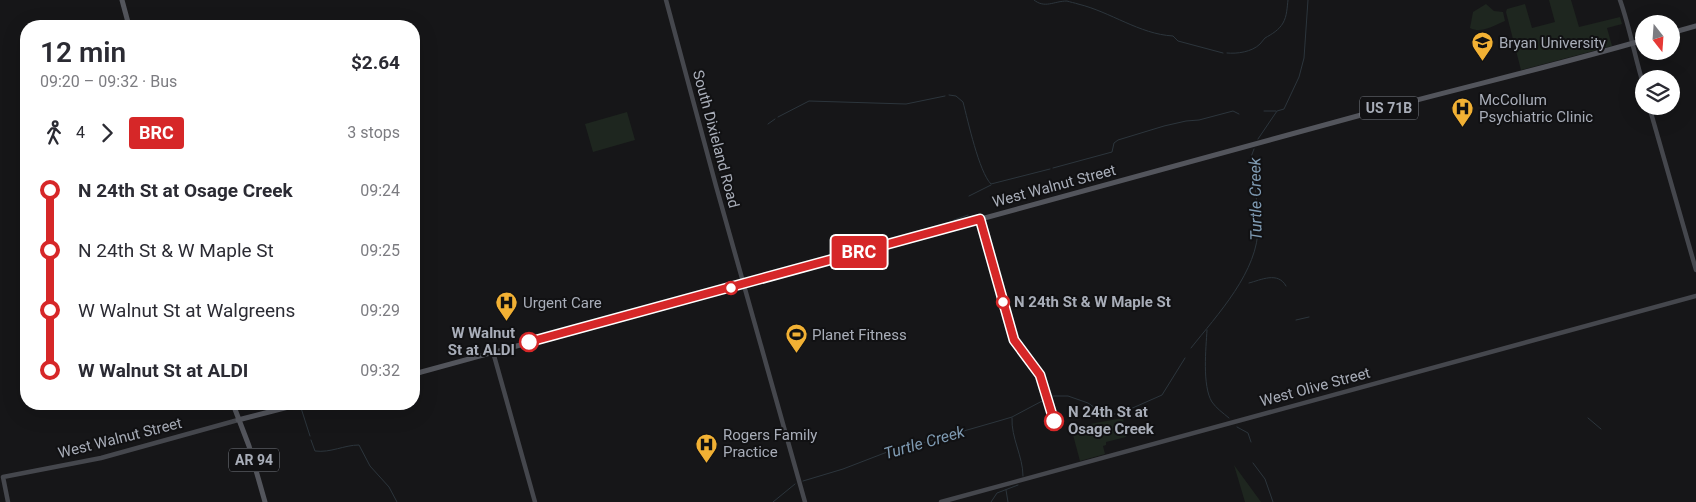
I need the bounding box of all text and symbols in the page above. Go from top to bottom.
north arrow [1635,15,1680,60]
map controls [1635,15,1680,115]
school or university icon: Bryan University [1471,31,1495,62]
place label: Bryan University [1499,34,1606,52]
text: 12 min [40,36,126,69]
text: $2.64 [351,51,400,74]
street label: South Dixieland Road [689,68,743,210]
button: layers [1635,70,1680,115]
text: 09:20 – 09:32 · Bus [40,72,177,91]
place label: McCollum Psychiatric Clinic [1479,91,1593,126]
road number: US 71B [1360,96,1418,120]
hospital icon: McCollum Psychiatric Clinic [1451,97,1475,128]
icon: walk [40,119,68,147]
icon: forward [93,119,121,147]
text: BRC [139,122,174,143]
text: 4 [76,123,85,142]
text: 3 stops [347,123,400,142]
water label: Turtle Creek [1245,156,1266,241]
street label: West Walnut Street [990,161,1118,211]
text: N 24th St at Osage Creek [78,179,293,202]
text: 09:24 [360,181,400,200]
line badge: BRC [830,236,888,268]
text: N 24th St & W Maple St [78,239,274,262]
text: 09:25 [360,241,400,260]
text: BRC [842,241,876,262]
unlabelled marker [724,281,738,295]
hospital icon: Urgent Care [495,291,519,322]
place label: N 24th St & W Maple St [1014,293,1171,311]
place label: Urgent Care [523,294,602,312]
marker: N 24th St & W Maple St [996,295,1010,309]
text: W Walnut St at Walgreens [78,299,295,322]
text: 09:29 [360,301,400,320]
sports icon: Planet Fitness [784,323,808,354]
place label: W Walnut St at ALDI [448,324,515,359]
place label: Planet Fitness [812,326,907,344]
marker: W Walnut St at ALDI [519,332,539,352]
text: W Walnut St at ALDI [78,359,248,382]
text: 09:32 [360,361,400,380]
street label: West Olive Street [1258,364,1372,410]
place label: N 24th St at Osage Creek [1068,403,1155,438]
marker: N 24th St at Osage Creek [1044,411,1064,431]
street label: West Walnut Street [56,414,184,462]
water label: Turtle Creek [881,422,968,463]
place label: Rogers Family Practice [723,426,817,461]
hospital icon: Rogers Family Practice [695,432,719,463]
road number: AR 94 [229,448,279,472]

